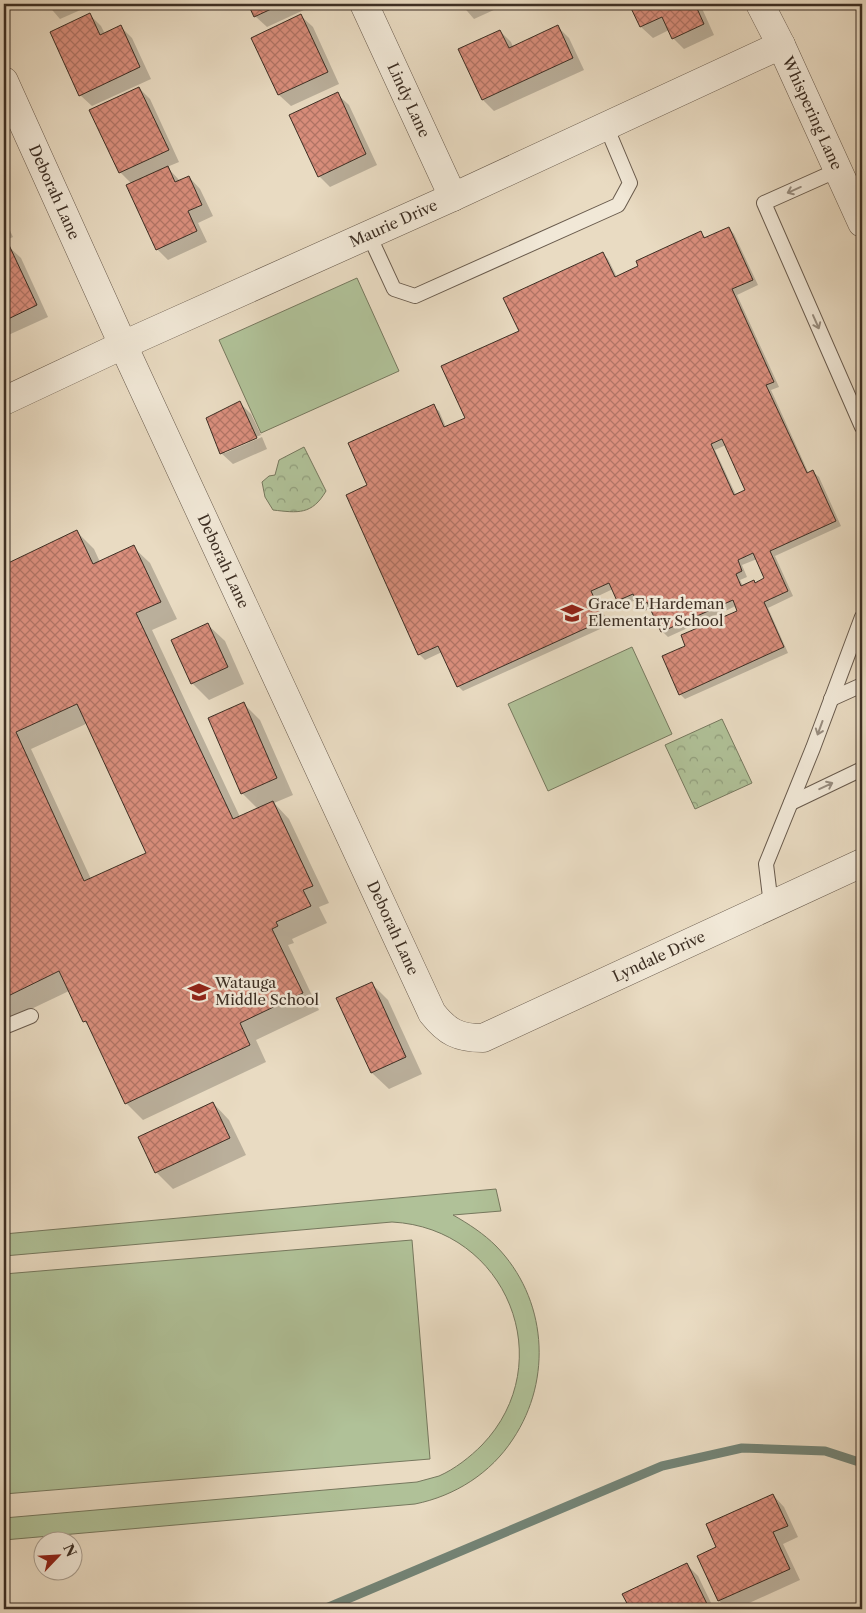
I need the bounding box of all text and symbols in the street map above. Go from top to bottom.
street label: Whispering Lane [778,52,847,173]
street label: Lindy Lane [383,60,434,140]
street label: Deborah Lane [25,142,84,242]
one-way arrow [787,185,802,195]
street label: Maurie Drive [346,195,440,251]
one-way arrow [812,314,822,329]
street label: Deborah Lane [194,511,254,611]
place label: Grace E Hardeman Elementary School [588,594,725,630]
school or university icon: Grace E Hardeman Elementary School [559,600,585,626]
one-way arrow [815,720,824,735]
one-way arrow [819,781,834,791]
street label: Deborah Lane [363,878,423,978]
street label: Lyndale Drive [610,927,708,986]
place label: Watauga Middle School [214,973,319,1009]
school or university icon: Watauga Middle School [186,979,212,1005]
north arrow [32,1530,82,1580]
text: N [59,1541,81,1560]

